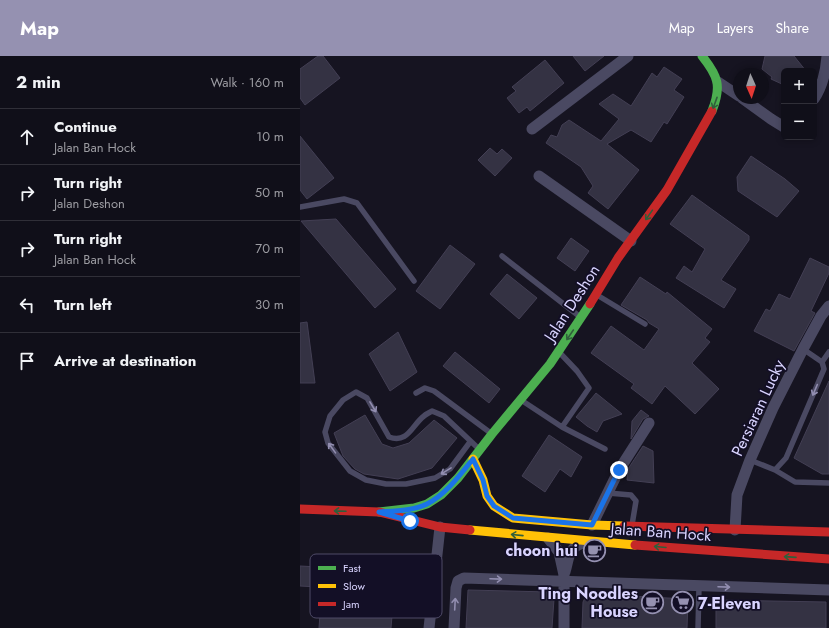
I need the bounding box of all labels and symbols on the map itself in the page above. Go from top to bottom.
north arrow [733,68,769,104]
one-way arrow [711,97,718,110]
one-way arrow [645,209,653,220]
street label: Jalan Deshon [538,260,605,348]
one-way arrow [565,329,573,341]
street label: Persiaran Lucky [726,355,791,460]
one-way arrow [811,383,819,395]
one-way arrow [369,401,377,413]
one-way arrow [328,443,336,454]
route end [610,461,628,479]
one-way arrow [440,467,451,475]
one-way arrow [334,507,347,515]
route start [401,512,419,530]
street label: Jalan Ban Hock [608,517,713,547]
one-way arrow [511,531,524,539]
cafe icon: choon hui [581,537,607,563]
place label: choon hui [505,539,578,562]
one-way arrow [654,544,667,551]
legend [310,554,442,618]
one-way arrow [784,554,797,561]
text: Fast [343,560,361,576]
one-way arrow [489,575,502,583]
text: Slow [343,578,365,594]
place label: Ting Noodles House [539,582,638,623]
one-way arrow [717,584,730,591]
cafe icon: Ting Noodles House [640,589,666,615]
supermarket icon: 7-Eleven [669,590,695,616]
place label: 7-Eleven [698,592,761,615]
text: Jam [341,596,360,612]
one-way arrow [452,598,459,611]

